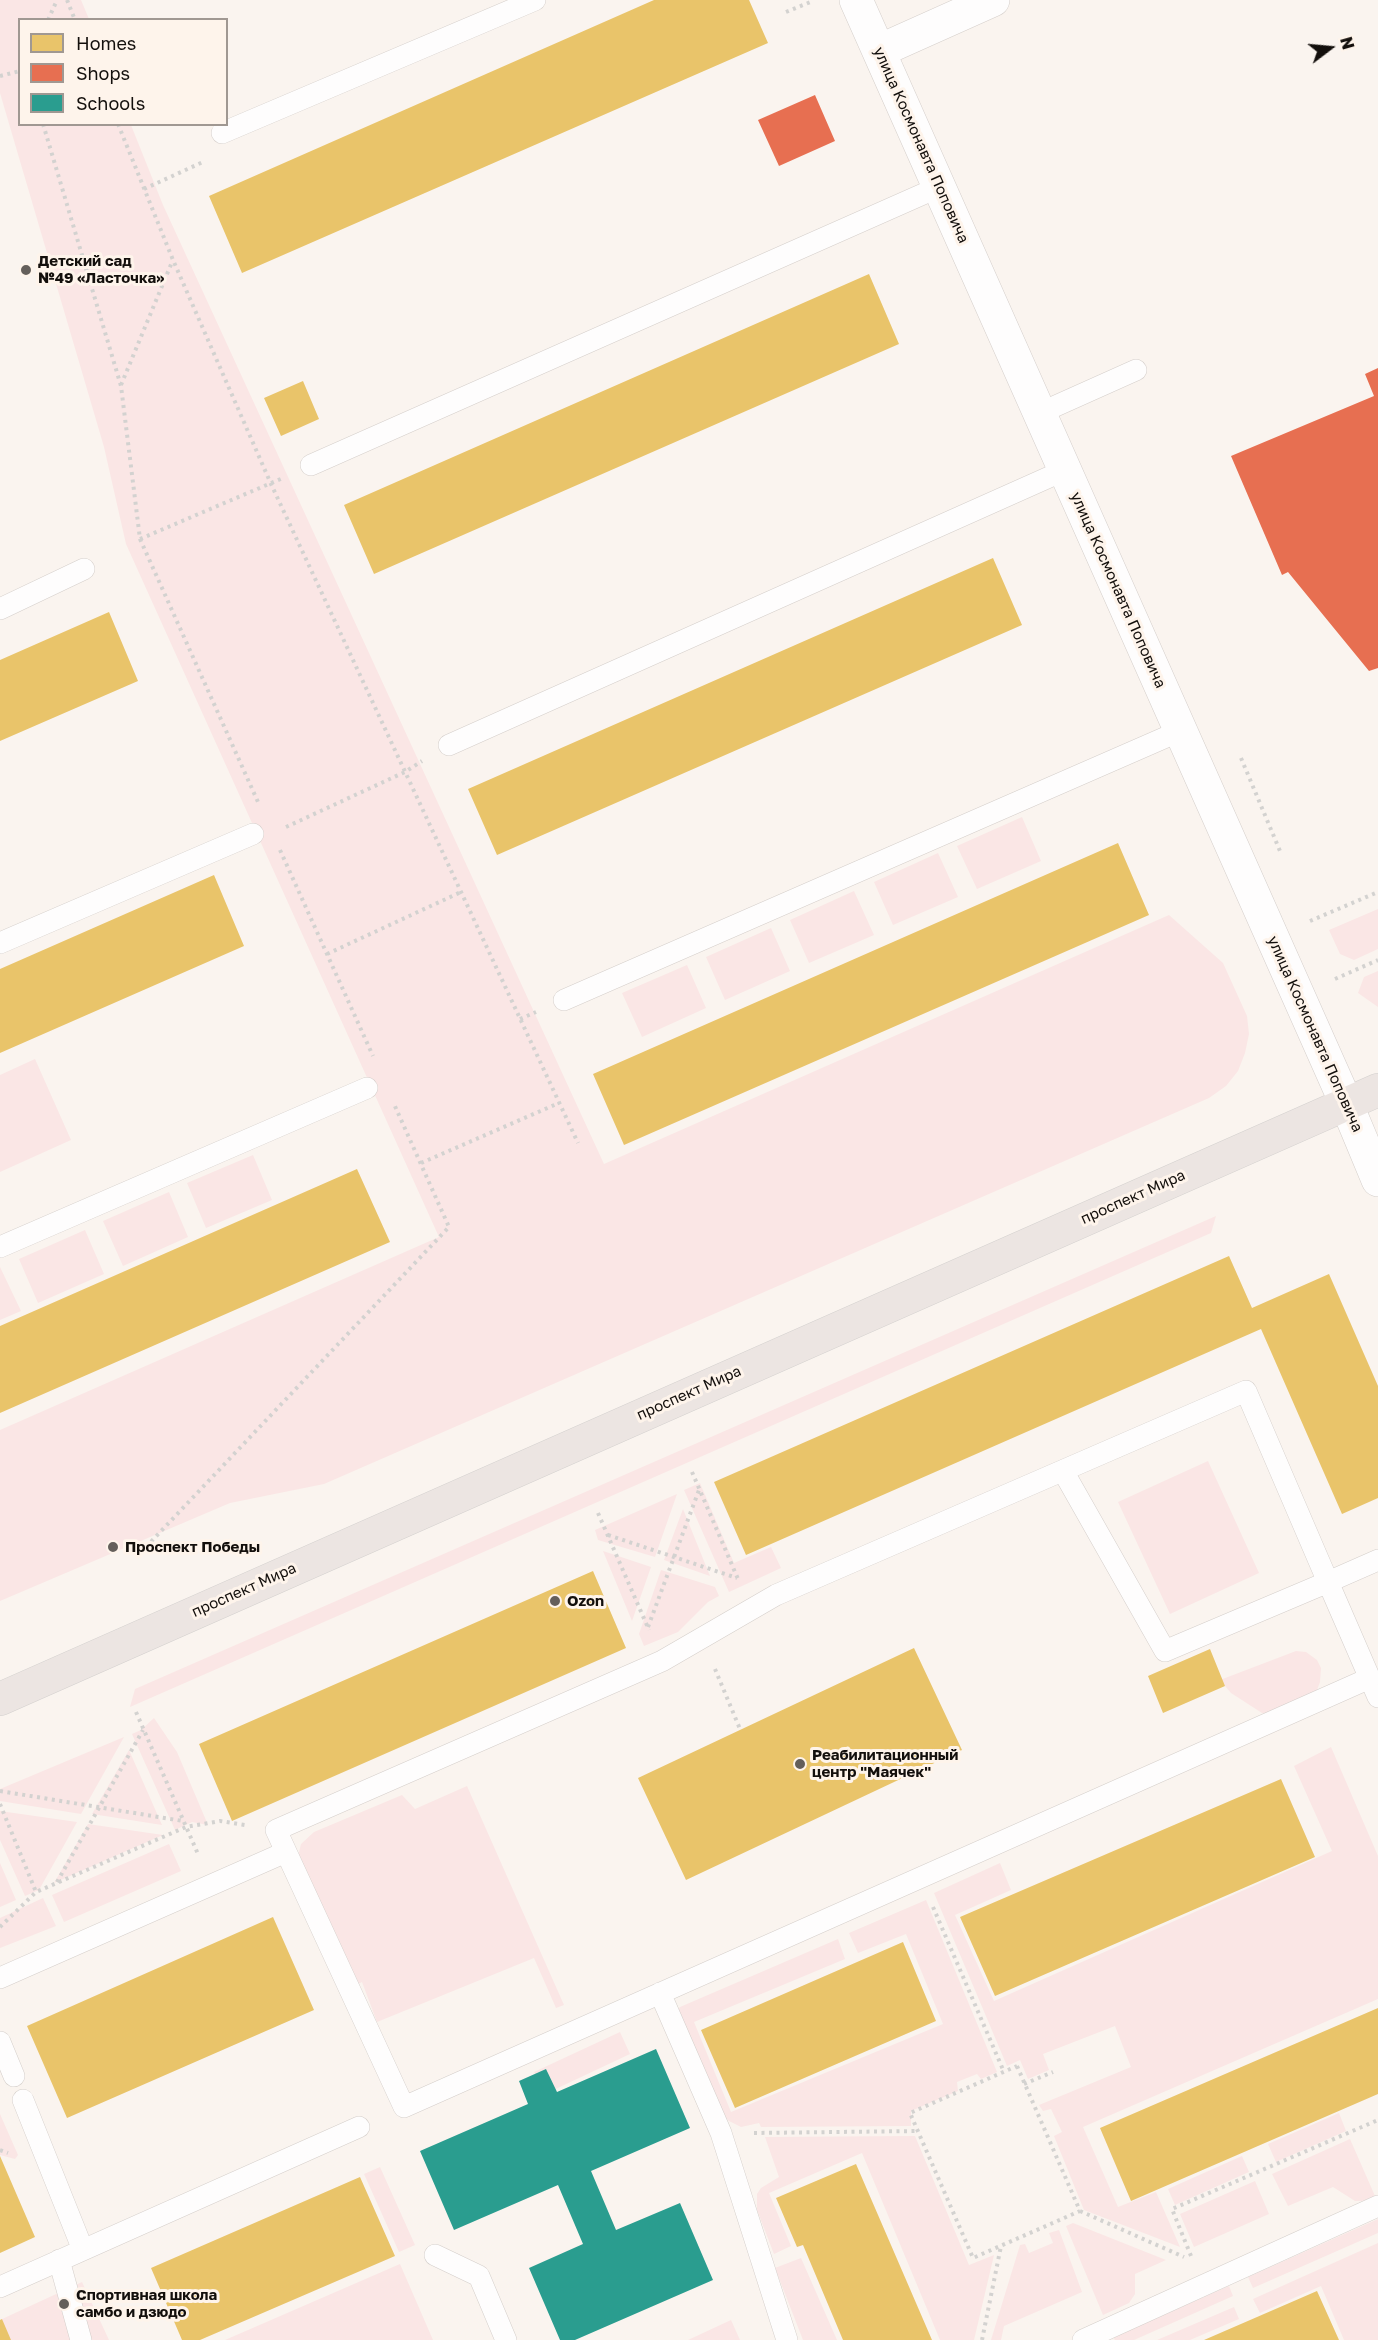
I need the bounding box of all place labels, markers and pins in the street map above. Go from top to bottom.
place label: Детский сад №49 «Ласточка» [38,252,164,287]
marker: Детский сад №49 «Ласточка» [19,263,33,277]
place label: Проспект Победы [125,1538,260,1556]
marker: Проспект Победы [106,1540,120,1554]
place label: Ozon [567,1592,604,1610]
marker: Ozon [548,1594,562,1608]
place label: Реабилитационный центр "Маячек" [812,1746,958,1781]
marker: Реабилитационный центр "Маячек" [793,1757,807,1771]
place label: Спортивная школа самбо и дзюдо [76,2286,217,2321]
marker: Спортивная школа самбо и дзюдо [57,2297,71,2311]

